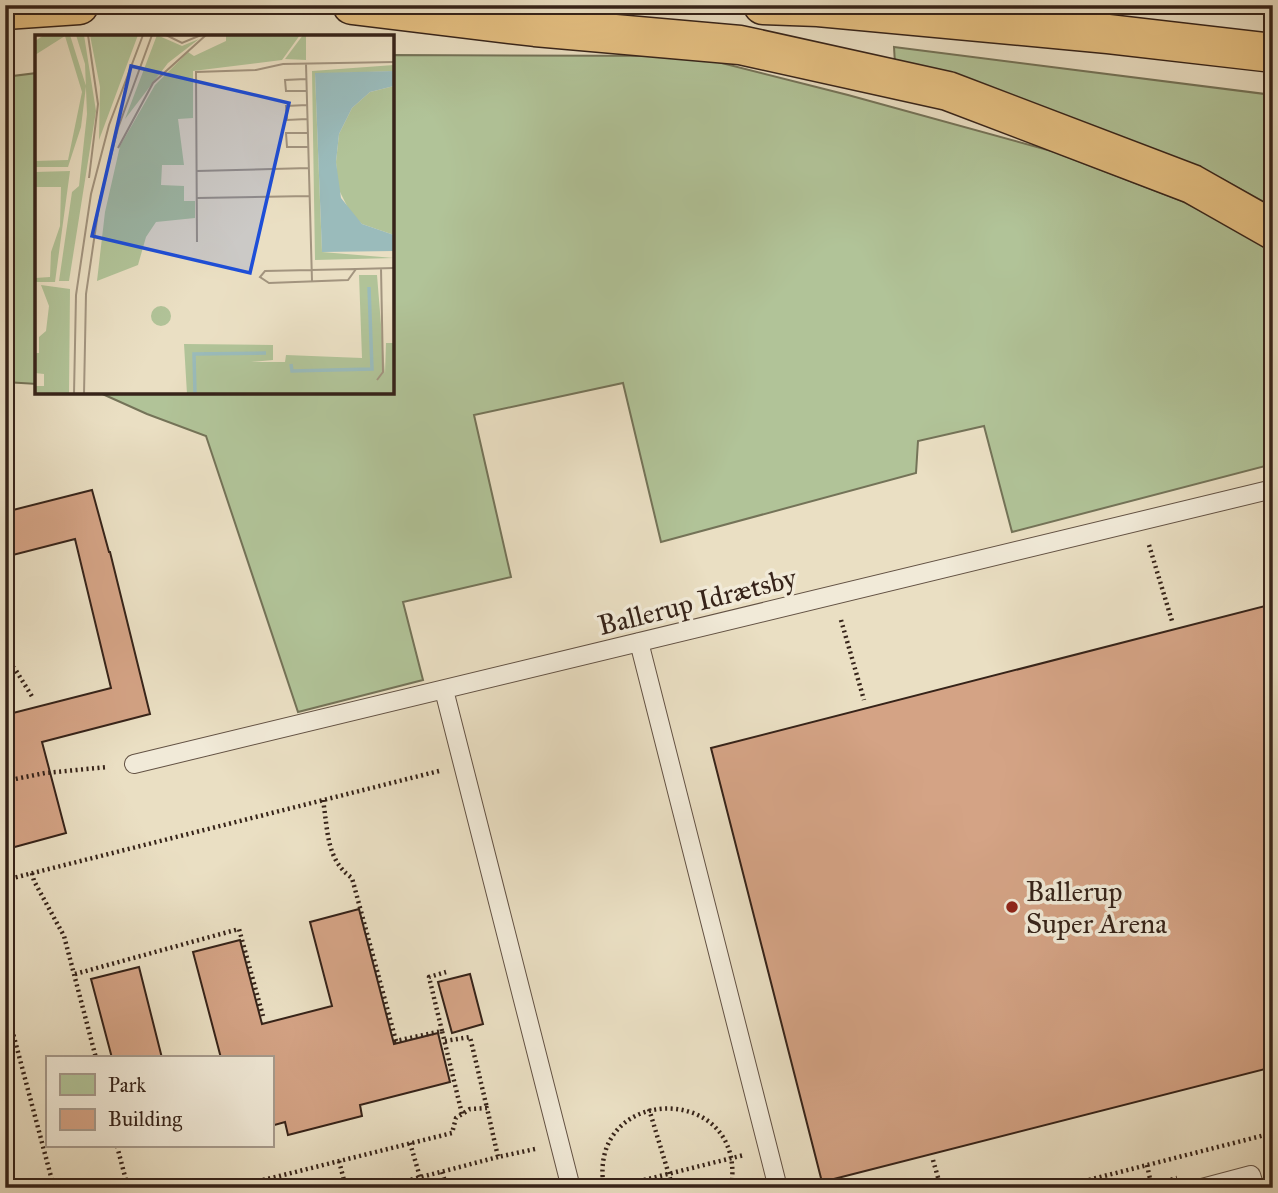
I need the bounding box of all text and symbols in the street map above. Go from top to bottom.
inset map [35,35,394,394]
street label: Ballerup Idrætsby [594,560,801,643]
place label: Ballerup Super Arena [1026,874,1167,941]
marker: Ballerup Super Arena [1004,899,1020,915]
legend [46,1056,273,1148]
text: Park [108,1072,146,1098]
text: Building [108,1106,182,1132]

